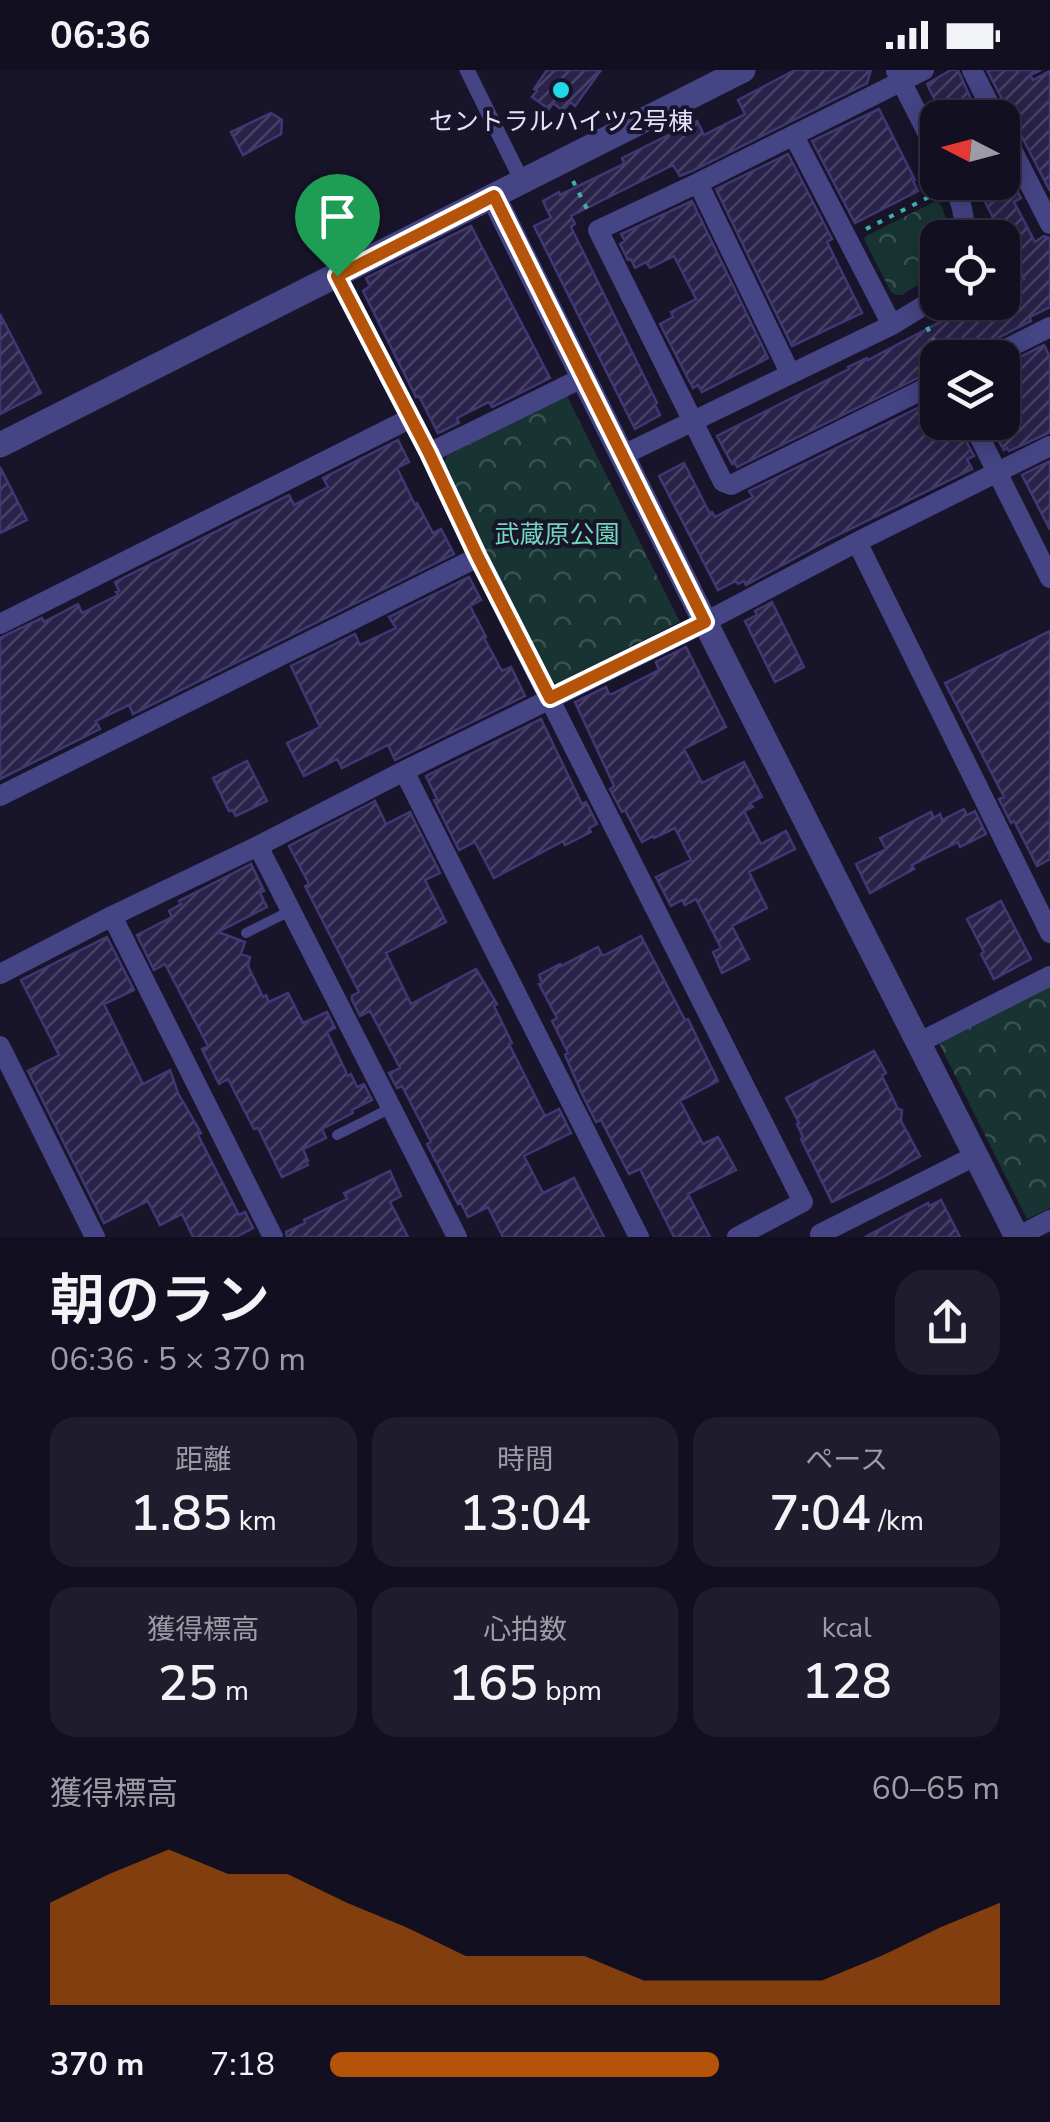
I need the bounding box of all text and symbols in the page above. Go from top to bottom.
text: 06:36 [50,10,151,61]
marker: セントラルハイツ2号棟 [550,79,572,101]
north arrow [920,100,1020,200]
map controls [920,100,1020,440]
place label: セントラルハイツ2号棟 [429,105,693,139]
pin [295,174,380,277]
icon: arrive [310,189,365,244]
button: locate [920,220,1020,320]
button: layers [920,340,1020,440]
park label: 武蔵原公園 [494,518,620,552]
text: 朝のラン [50,1263,270,1338]
button: share [895,1270,1000,1375]
text: 06:36 · 5 × 370 m [50,1338,306,1381]
text: 距離 [175,1441,231,1479]
text: 時間 [497,1441,553,1479]
text: ペース [805,1441,888,1479]
text: 1.85 [130,1479,232,1548]
text: 13:04 [459,1479,591,1548]
text: 7:04 [769,1479,871,1548]
text: km [232,1502,277,1540]
text: /km [871,1502,924,1540]
text: kcal [822,1609,871,1647]
text: 獲得標高 [147,1611,259,1649]
text: 心拍数 [483,1611,567,1649]
text: 128 [802,1647,892,1716]
text: 25 [158,1649,218,1718]
text: 165 [448,1649,538,1718]
text: m [218,1672,249,1710]
text: bpm [538,1672,602,1710]
text: 60–65 m [872,1767,1000,1810]
text: 獲得標高 [50,1772,178,1815]
text: 370 m [50,2043,144,2086]
text: 7:18 [210,2043,275,2086]

